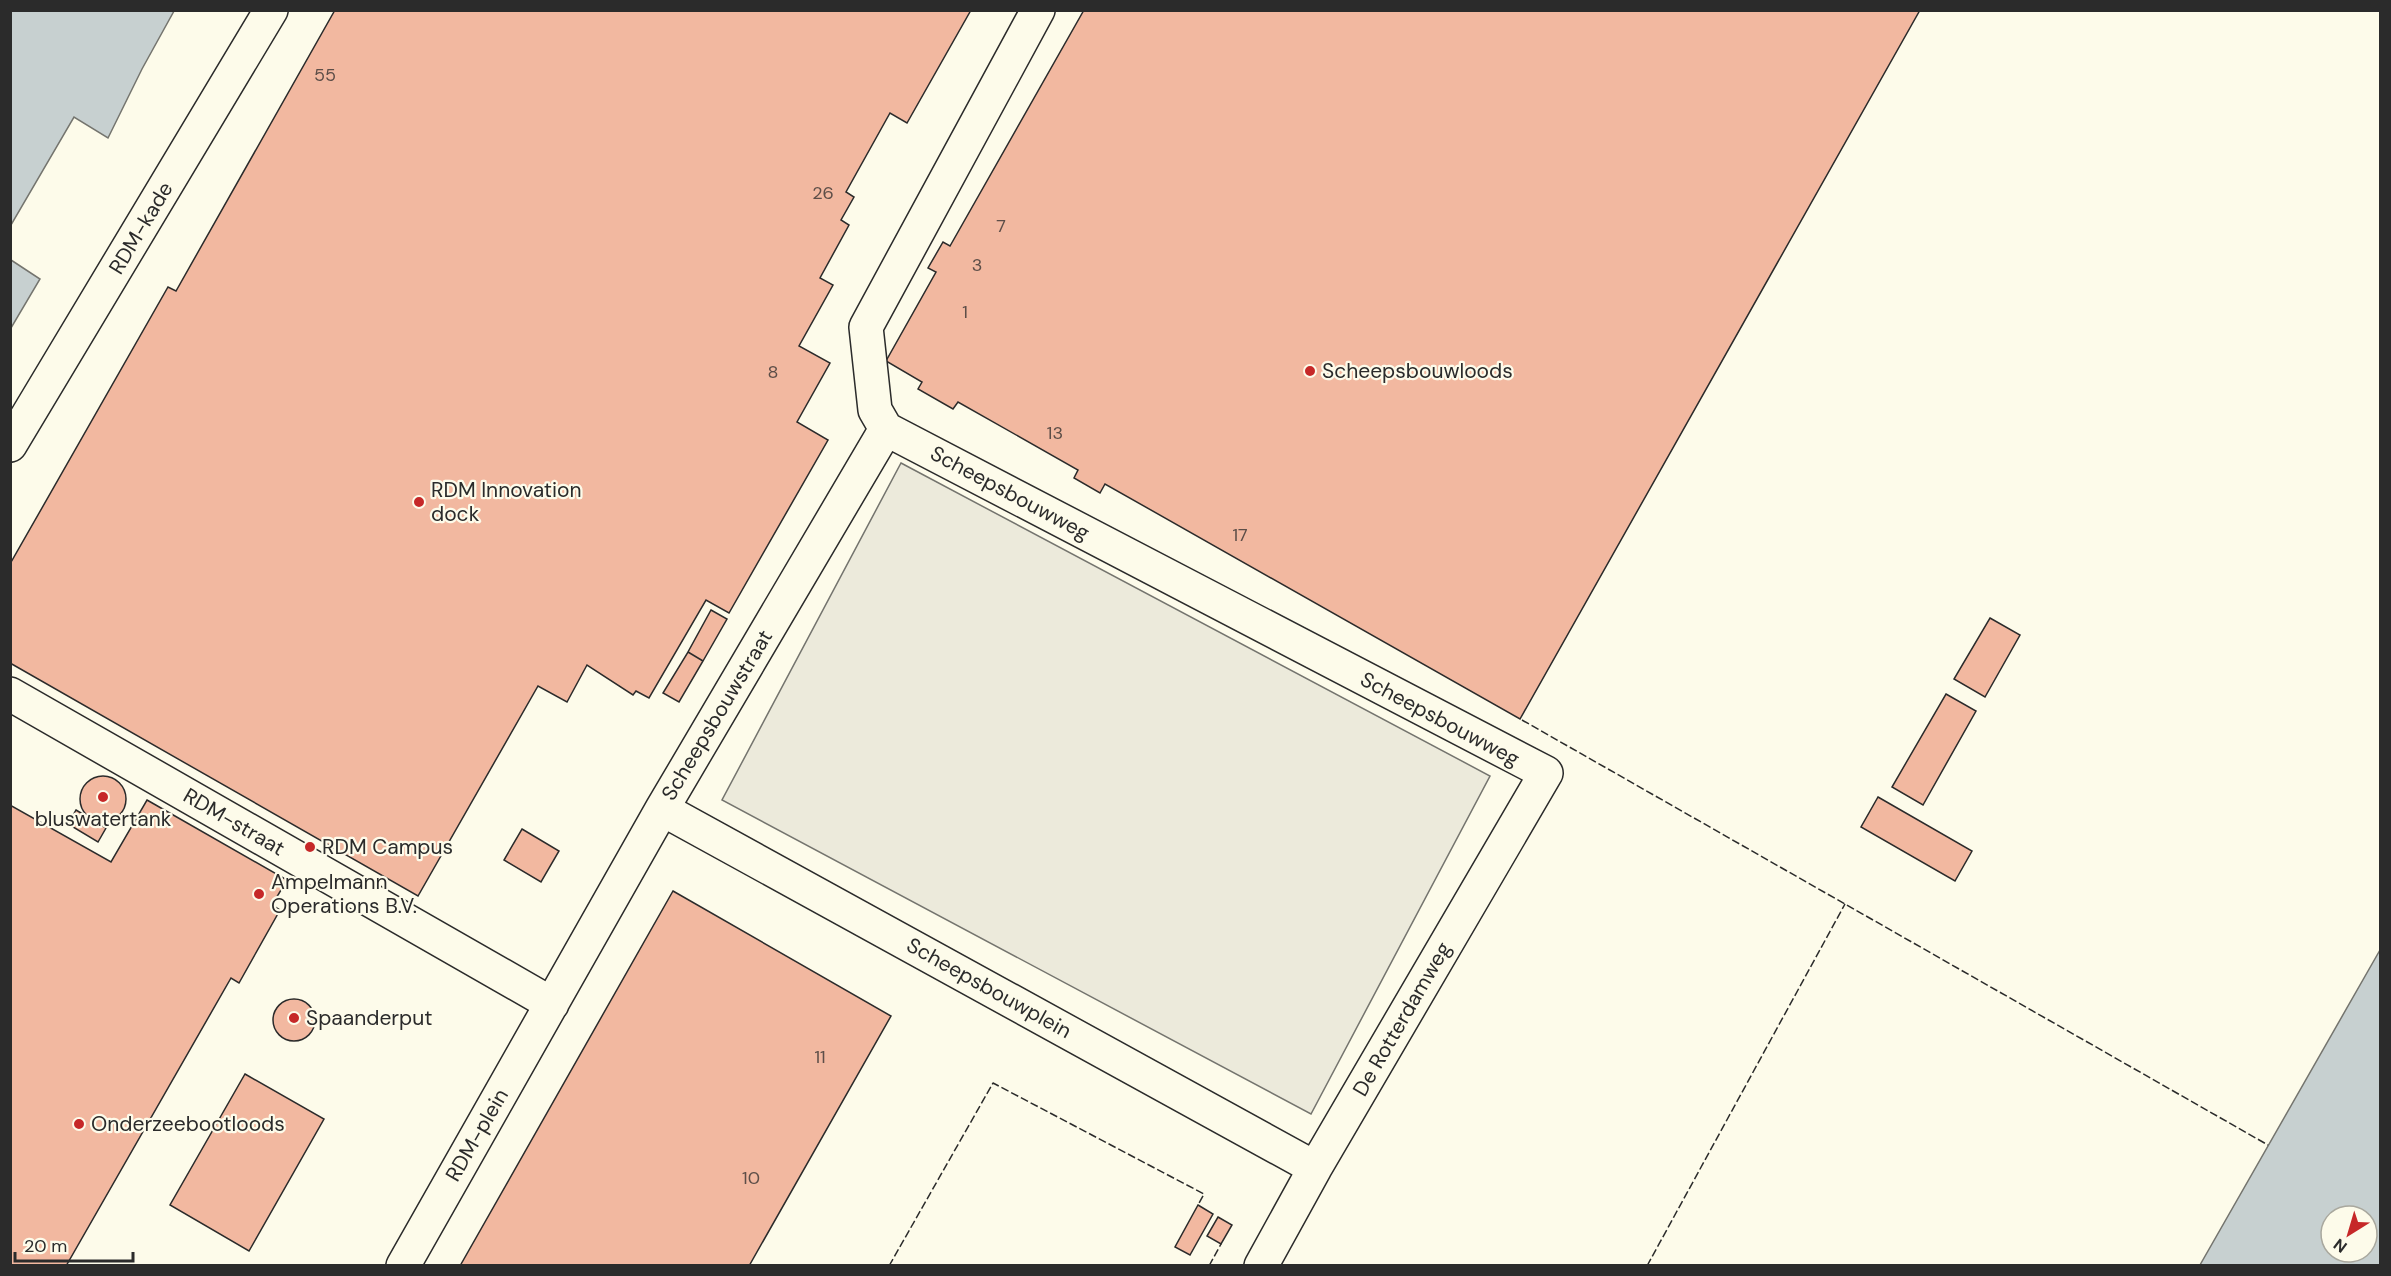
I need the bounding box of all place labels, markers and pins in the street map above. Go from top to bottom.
place label: Scheepsbouwloods [1322,357,1513,385]
marker: Scheepsbouwloods [1303,364,1317,378]
place label: RDM Innovation dock [431,476,582,528]
marker: RDM Innovation dock [412,495,426,509]
marker: bluswatertank [96,790,110,804]
place label: bluswatertank [35,805,172,833]
place label: RDM Campus [322,833,453,861]
marker: RDM Campus [303,840,317,854]
place label: Ampelmann Operations B.V. [271,868,417,920]
marker: Ampelmann Operations B.V. [252,887,266,901]
place label: Spaanderput [306,1004,433,1032]
marker: Spaanderput [287,1011,301,1025]
place label: Onderzeebootloods [91,1110,285,1138]
marker: Onderzeebootloods [72,1117,86,1131]

